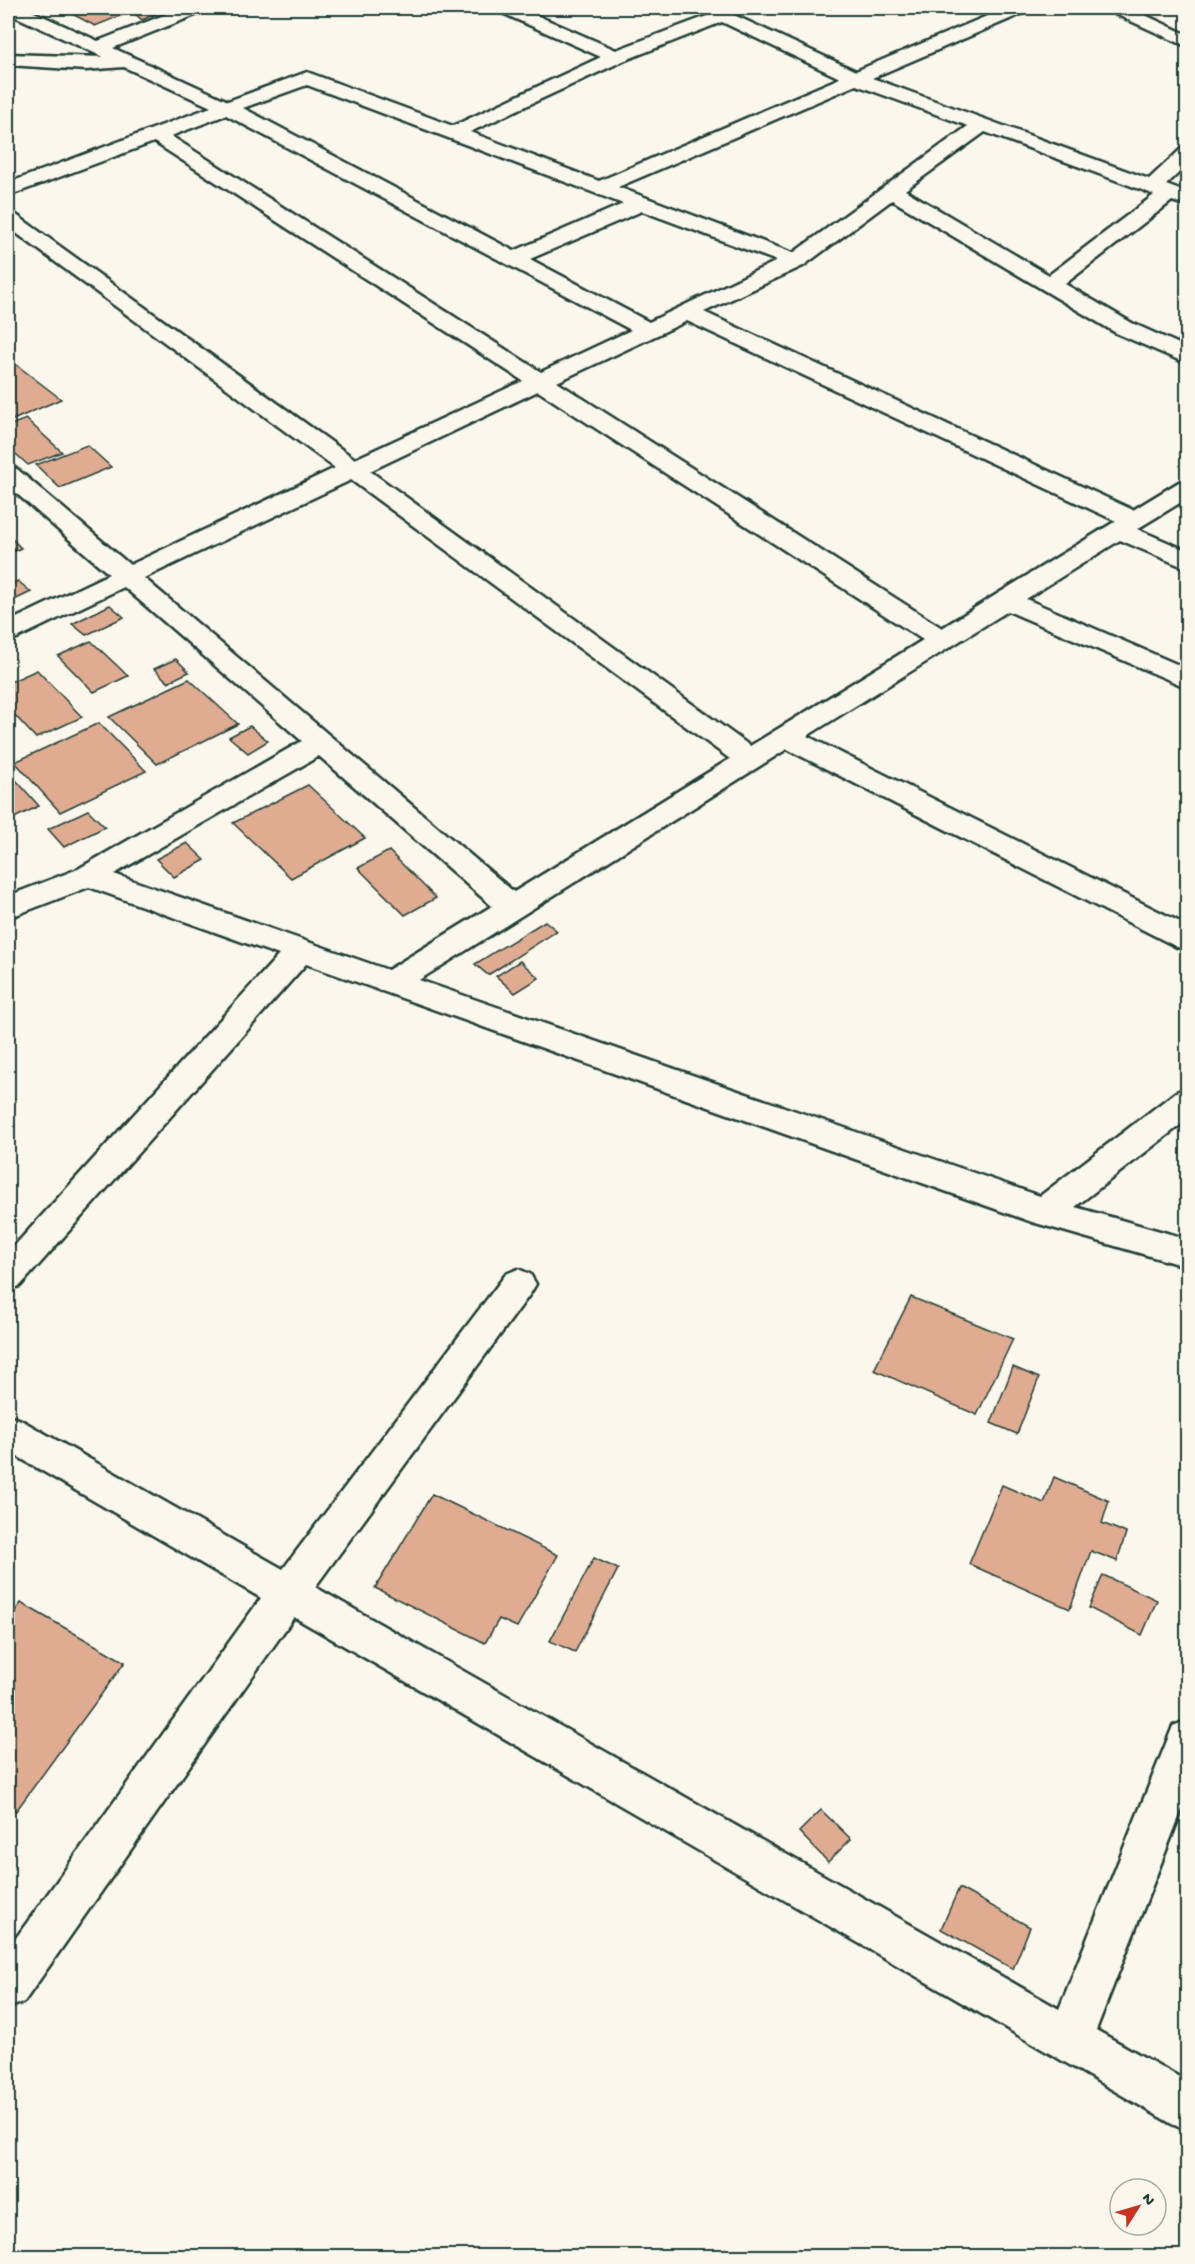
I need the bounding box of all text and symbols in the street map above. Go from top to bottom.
north arrow [1108,2177,1168,2237]
text: N [1136,2190,1158,2210]

